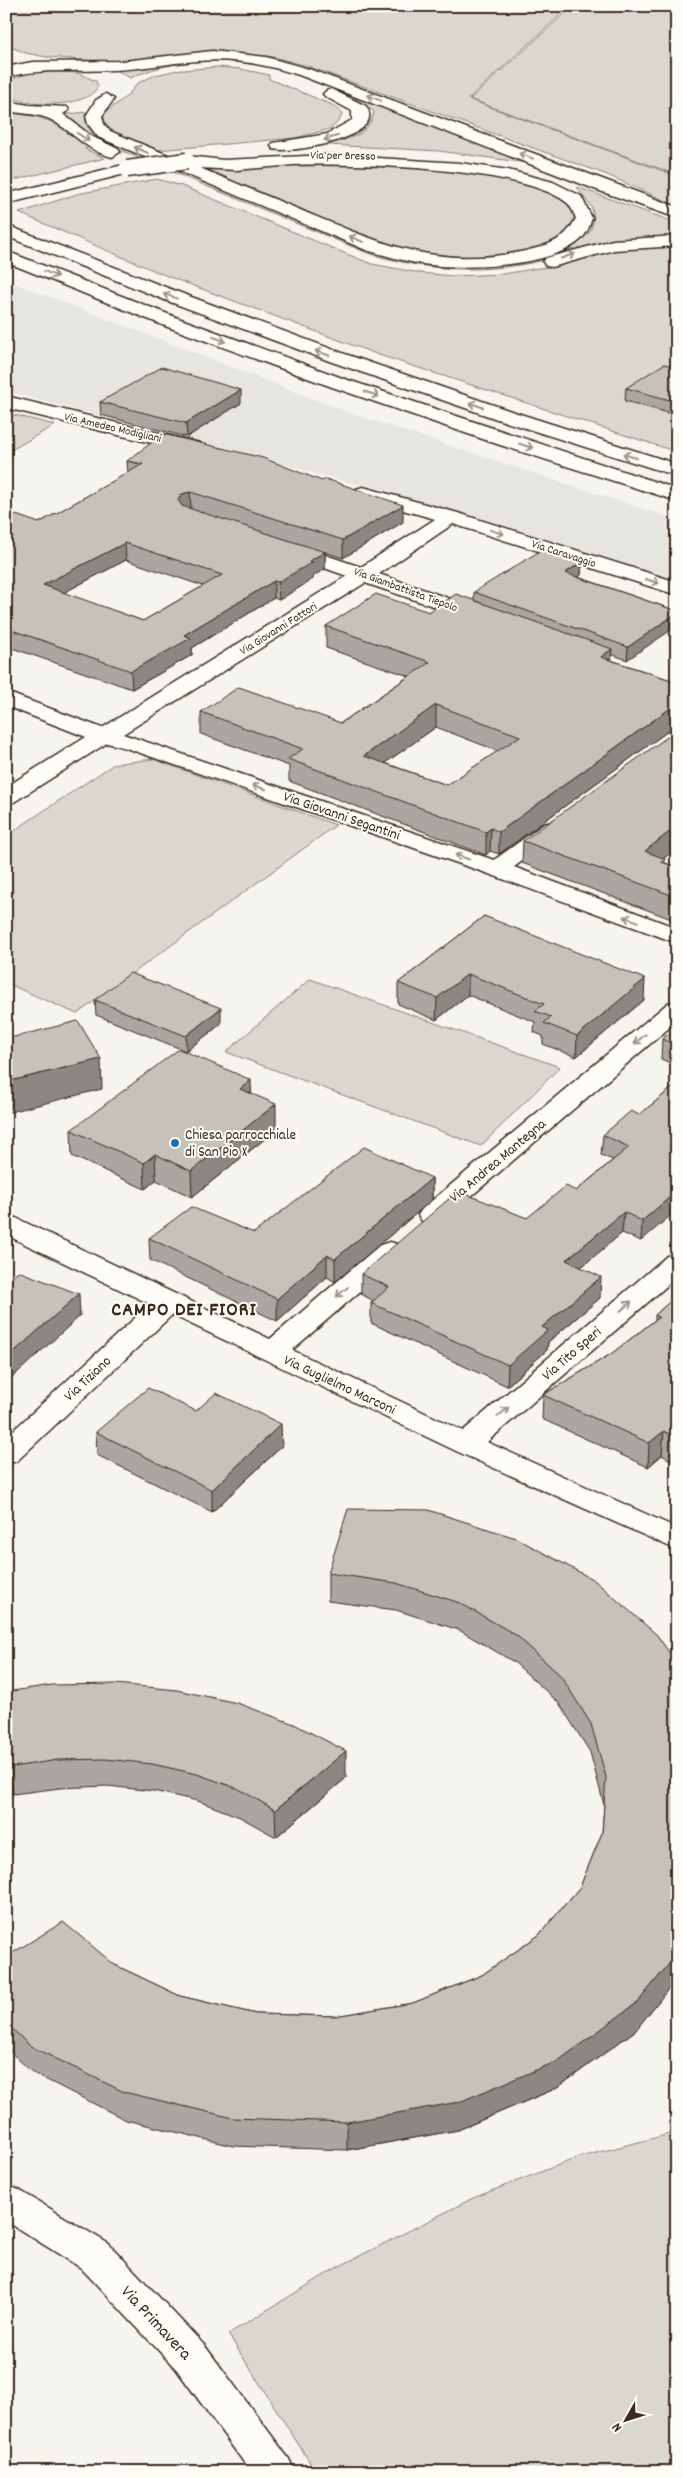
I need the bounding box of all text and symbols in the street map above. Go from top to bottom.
one-way arrow [367,93,382,102]
one-way arrow [76,132,90,142]
one-way arrow [323,133,339,143]
one-way arrow [134,145,149,154]
street label: Via per Bresso [310,147,376,166]
one-way arrow [519,151,534,160]
one-way arrow [348,234,364,243]
one-way arrow [560,251,575,260]
one-way arrow [43,270,58,280]
one-way arrow [162,291,178,300]
one-way arrow [211,335,226,344]
one-way arrow [314,348,330,357]
one-way arrow [364,390,379,399]
one-way arrow [468,400,484,409]
street label: Via Amedeo Modigliani [62,409,163,448]
one-way arrow [518,442,534,452]
one-way arrow [622,450,638,460]
one-way arrow [489,528,505,537]
street label: Via Caravaggio [529,536,598,573]
street label: Via Giambattista Tiepolo [351,564,460,617]
one-way arrow [644,577,660,587]
street label: Via Giovanni Fattori [237,599,321,660]
one-way arrow [252,782,267,791]
street label: Via Giovanni Segantini [280,787,403,847]
one-way arrow [455,852,470,861]
one-way arrow [624,914,639,923]
one-way arrow [633,1034,646,1045]
street label: Via Andrea Mantegna [445,1114,552,1209]
place label: Chiesa parrocchiale di San Pio X [185,1125,296,1164]
marker: Chiesa parrocchiale di San Pio X [169,1137,181,1149]
one-way arrow [336,1286,349,1297]
district label: CAMPO DEI FIORI [111,1297,257,1325]
one-way arrow [619,1300,632,1312]
street label: Via Tito Speri [537,1322,607,1387]
street label: Via Guglielmo Marconi [279,1350,399,1422]
street label: Via Tiziano [60,1351,117,1407]
one-way arrow [496,1406,509,1418]
street label: Via Primavera [114,2281,197,2367]
north arrow [600,2396,650,2446]
text: N [607,2418,627,2436]

